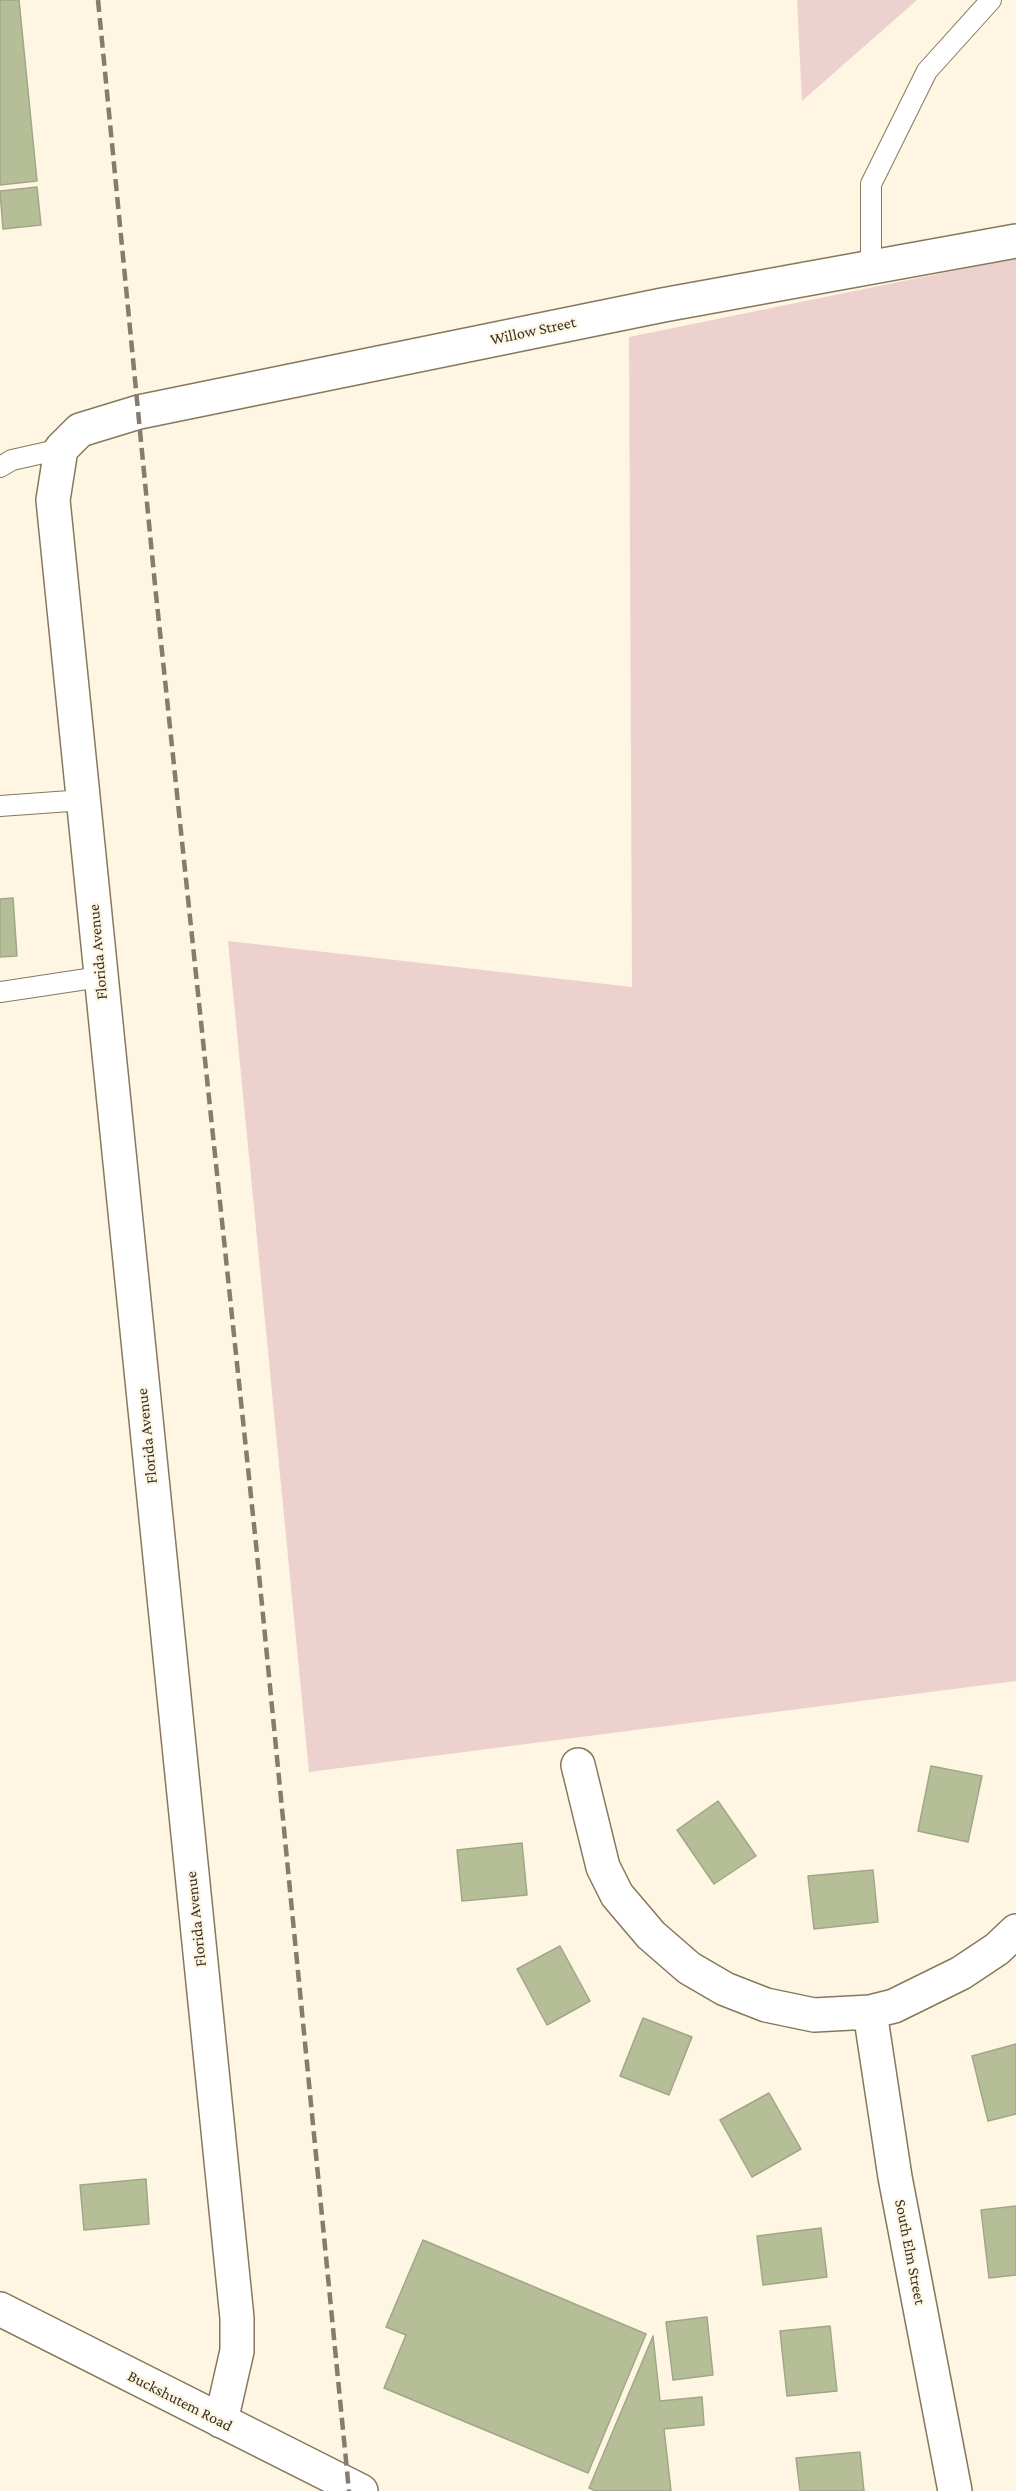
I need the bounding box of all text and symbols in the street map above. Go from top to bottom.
street label: Willow Street [488,313,578,349]
street label: Florida Avenue [84,903,112,1001]
street label: Florida Avenue [132,1387,162,1485]
street label: Florida Avenue [181,1870,211,1968]
street label: South Elm Street [890,2198,930,2306]
street label: Buckshutem Road [124,2366,236,2436]

